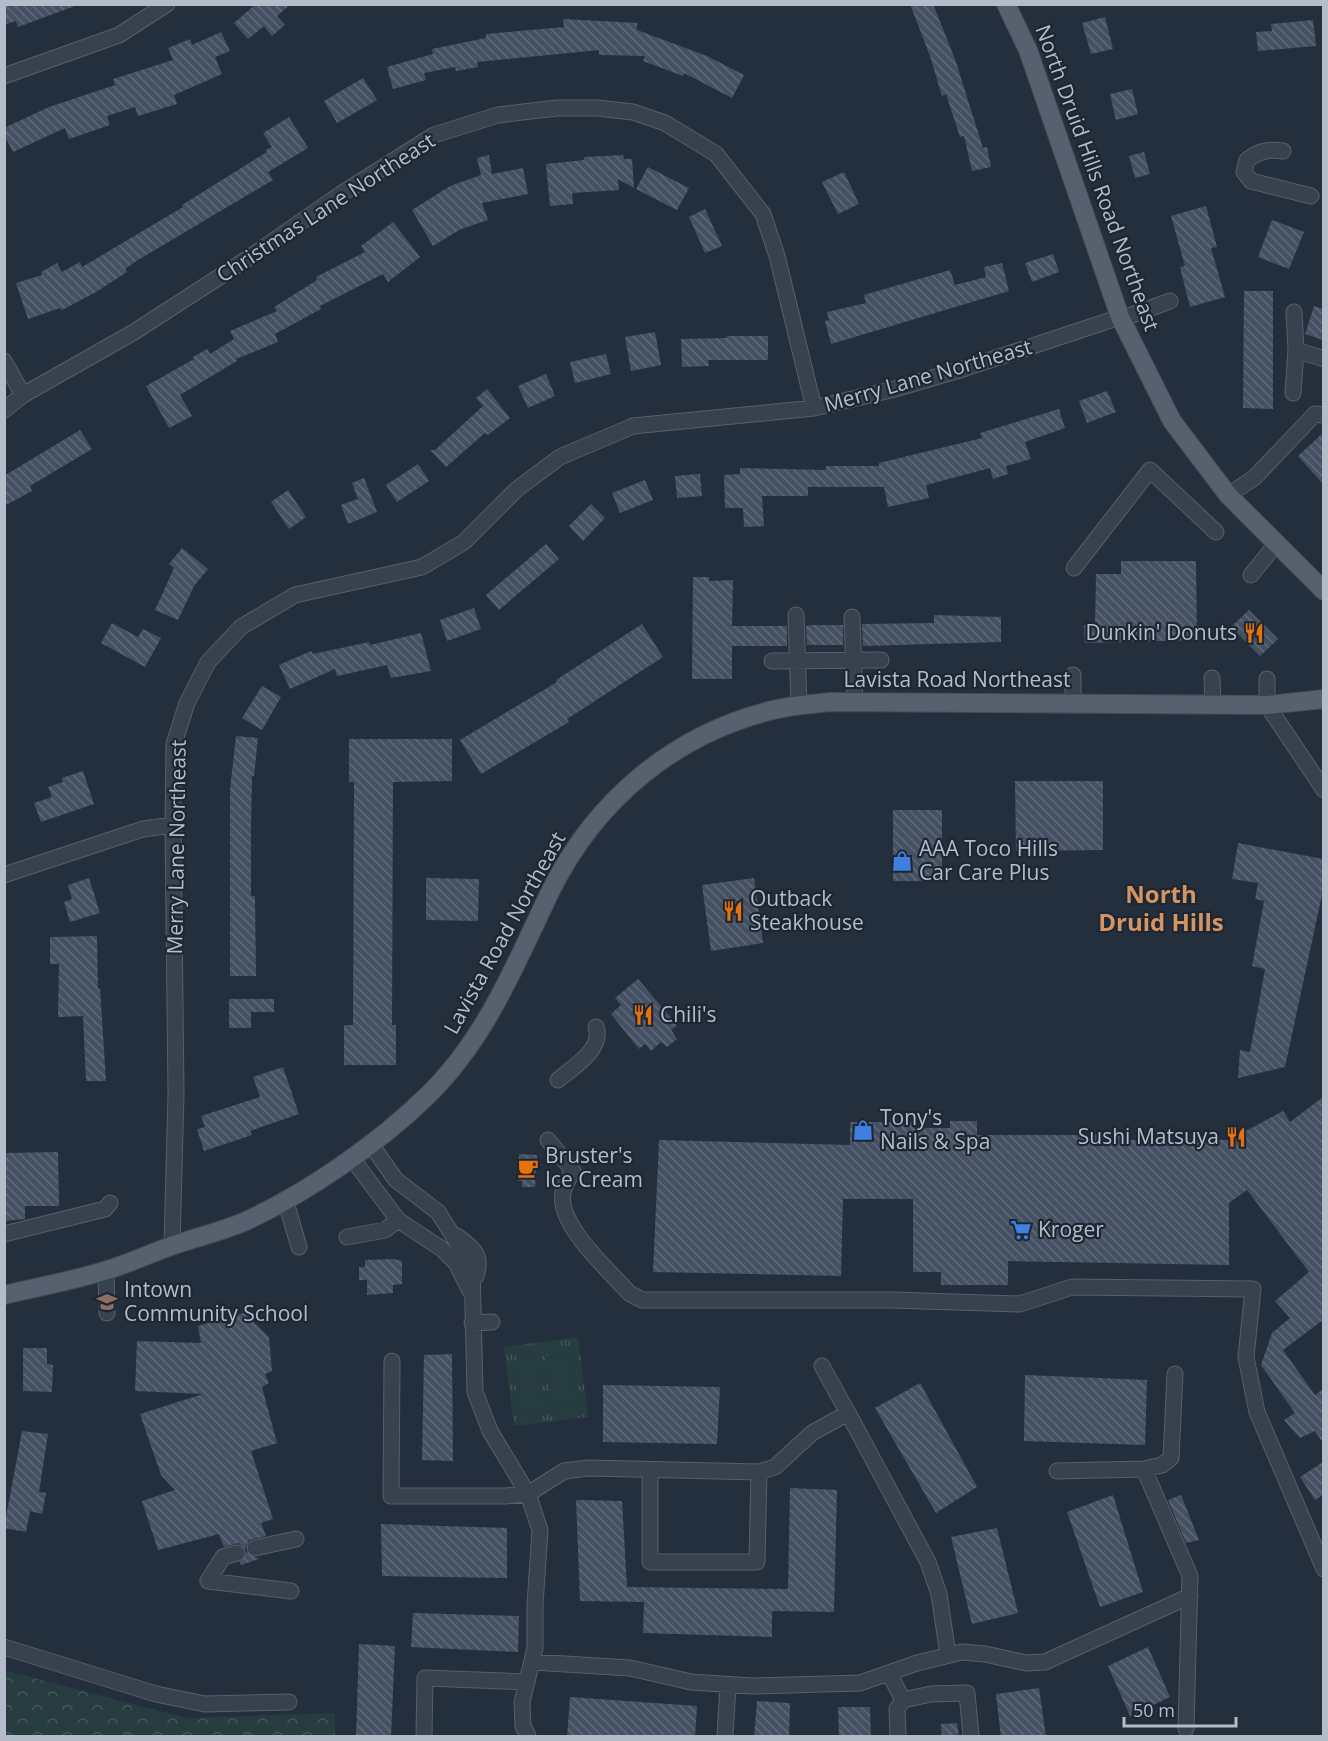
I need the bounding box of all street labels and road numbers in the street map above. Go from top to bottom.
street label: North Druid Hills Road Northeast [1029,21,1166,335]
street label: Christmas Lane Northeast [211,126,440,288]
street label: Merry Lane Northeast [821,332,1035,418]
street label: Lavista Road Northeast [844,665,1070,693]
street label: Merry Lane Northeast [160,739,192,955]
street label: Lavista Road Northeast [437,826,571,1039]

